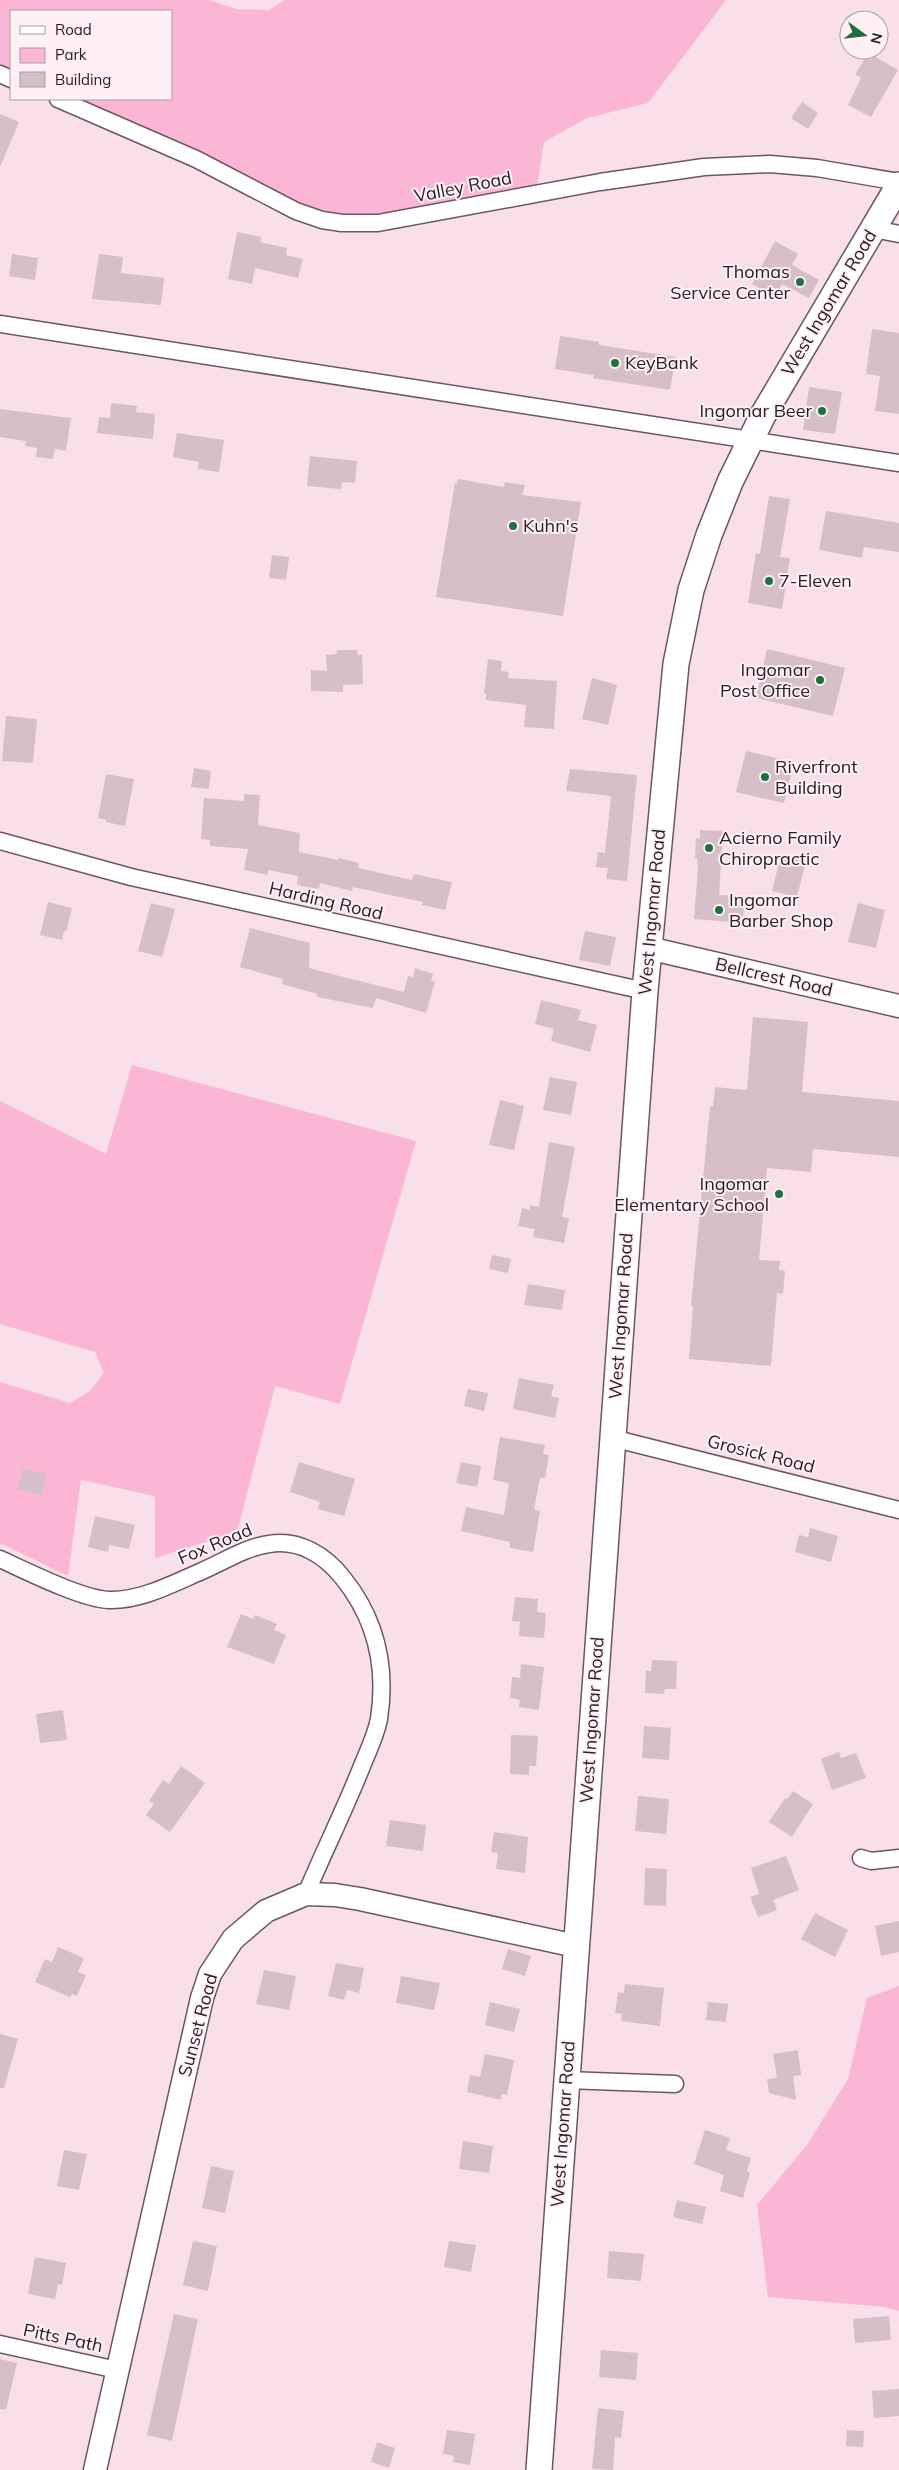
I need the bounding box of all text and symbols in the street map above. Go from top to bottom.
legend [10,10,172,100]
north arrow [839,10,889,60]
text: Road [55,20,92,39]
text: N [866,31,887,46]
text: Park [55,45,87,64]
text: Building [55,70,111,89]
street label: Valley Road [412,166,514,207]
street label: West Ingomar Road [776,225,881,380]
place label: Thomas Service Center [670,260,790,304]
marker: Thomas Service Center [794,276,806,288]
place label: KeyBank [625,351,699,374]
marker: KeyBank [609,357,621,369]
place label: Ingomar Beer [699,399,812,422]
marker: Ingomar Beer [816,405,828,417]
place label: Kuhn's [523,514,579,537]
marker: Kuhn's [507,520,519,532]
place label: 7-Eleven [779,569,852,592]
marker: 7-Eleven [763,575,775,587]
place label: Ingomar Post Office [720,658,810,702]
marker: Ingomar Post Office [814,674,826,686]
place label: Riverfront Building [775,755,858,799]
marker: Riverfront Building [759,771,771,783]
place label: Acierno Family Chiropractic [719,826,842,870]
street label: West Ingomar Road [633,828,670,996]
marker: Acierno Family Chiropractic [703,842,715,854]
street label: Harding Road [267,876,385,925]
place label: Ingomar Barber Shop [729,888,833,932]
marker: Ingomar Barber Shop [713,904,725,916]
street label: Bellcrest Road [713,952,835,1001]
place label: Ingomar Elementary School [614,1172,769,1216]
marker: Ingomar Elementary School [773,1188,785,1200]
street label: West Ingomar Road [603,1232,638,1400]
street label: Grosick Road [705,1429,817,1478]
street label: Fox Road [174,1518,255,1569]
street label: West Ingomar Road [574,1636,609,1804]
street label: Sunset Road [173,1971,222,2079]
street label: West Ingomar Road [545,2040,580,2208]
street label: Pitts Path [21,2318,105,2357]

